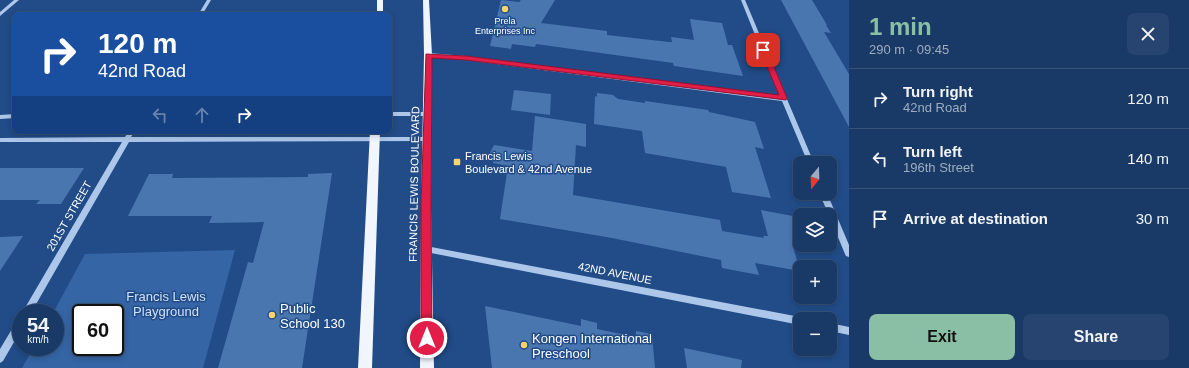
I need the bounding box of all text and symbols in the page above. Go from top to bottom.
marker: Prela Enterprises Inc [500,4,510,14]
text: 1 min [869,13,932,40]
button: close [1127,13,1169,55]
place label: Prela Enterprises Inc [475,16,536,36]
icon: right [32,28,84,80]
text: 120 m [98,28,177,59]
pin [746,33,780,67]
icon: arrive [752,39,774,61]
text: 290 m · 09:45 [869,42,949,57]
text: 42nd Road [98,61,186,81]
text: Turn right [903,83,973,100]
icon: right [869,88,891,110]
text: 120 m [1127,90,1169,107]
text: 42nd Road [903,100,967,115]
icon: left [149,104,171,126]
icon: ahead [191,104,213,126]
icon: right [233,104,255,126]
street label: FRANCIS LEWIS BOULEVARD [407,106,421,262]
text: Turn left [903,143,962,160]
icon: left [869,148,891,170]
place label: Francis Lewis Boulevard & 42nd Avenue [465,150,592,175]
text: 140 m [1127,150,1169,167]
north arrow [793,156,837,200]
map controls [793,156,837,356]
marker: Francis Lewis Boulevard & 42nd Avenue [452,157,462,167]
text: 196th Street [903,160,974,175]
street label: 201ST STREET [44,179,94,253]
button: layers [793,208,837,252]
icon: arrive [869,208,891,230]
text: Arrive at destination [903,210,1048,227]
text: 30 m [1136,210,1169,227]
street label: 42ND AVENUE [577,260,653,286]
button: + [793,260,837,304]
park label: Francis Lewis Playground [126,289,206,319]
place label: Public School 130 [280,301,345,331]
speed limit sign: 60 [72,304,124,356]
marker: Public School 130 [267,310,277,320]
button: − [793,312,837,356]
text: 54 [27,314,49,336]
button: Exit [869,314,1015,360]
button: Share [1023,314,1169,360]
position arrow [406,317,448,359]
place label: Kongen International Preschool [532,331,652,361]
text: km/h [27,334,49,345]
marker: Kongen International Preschool [519,340,529,350]

